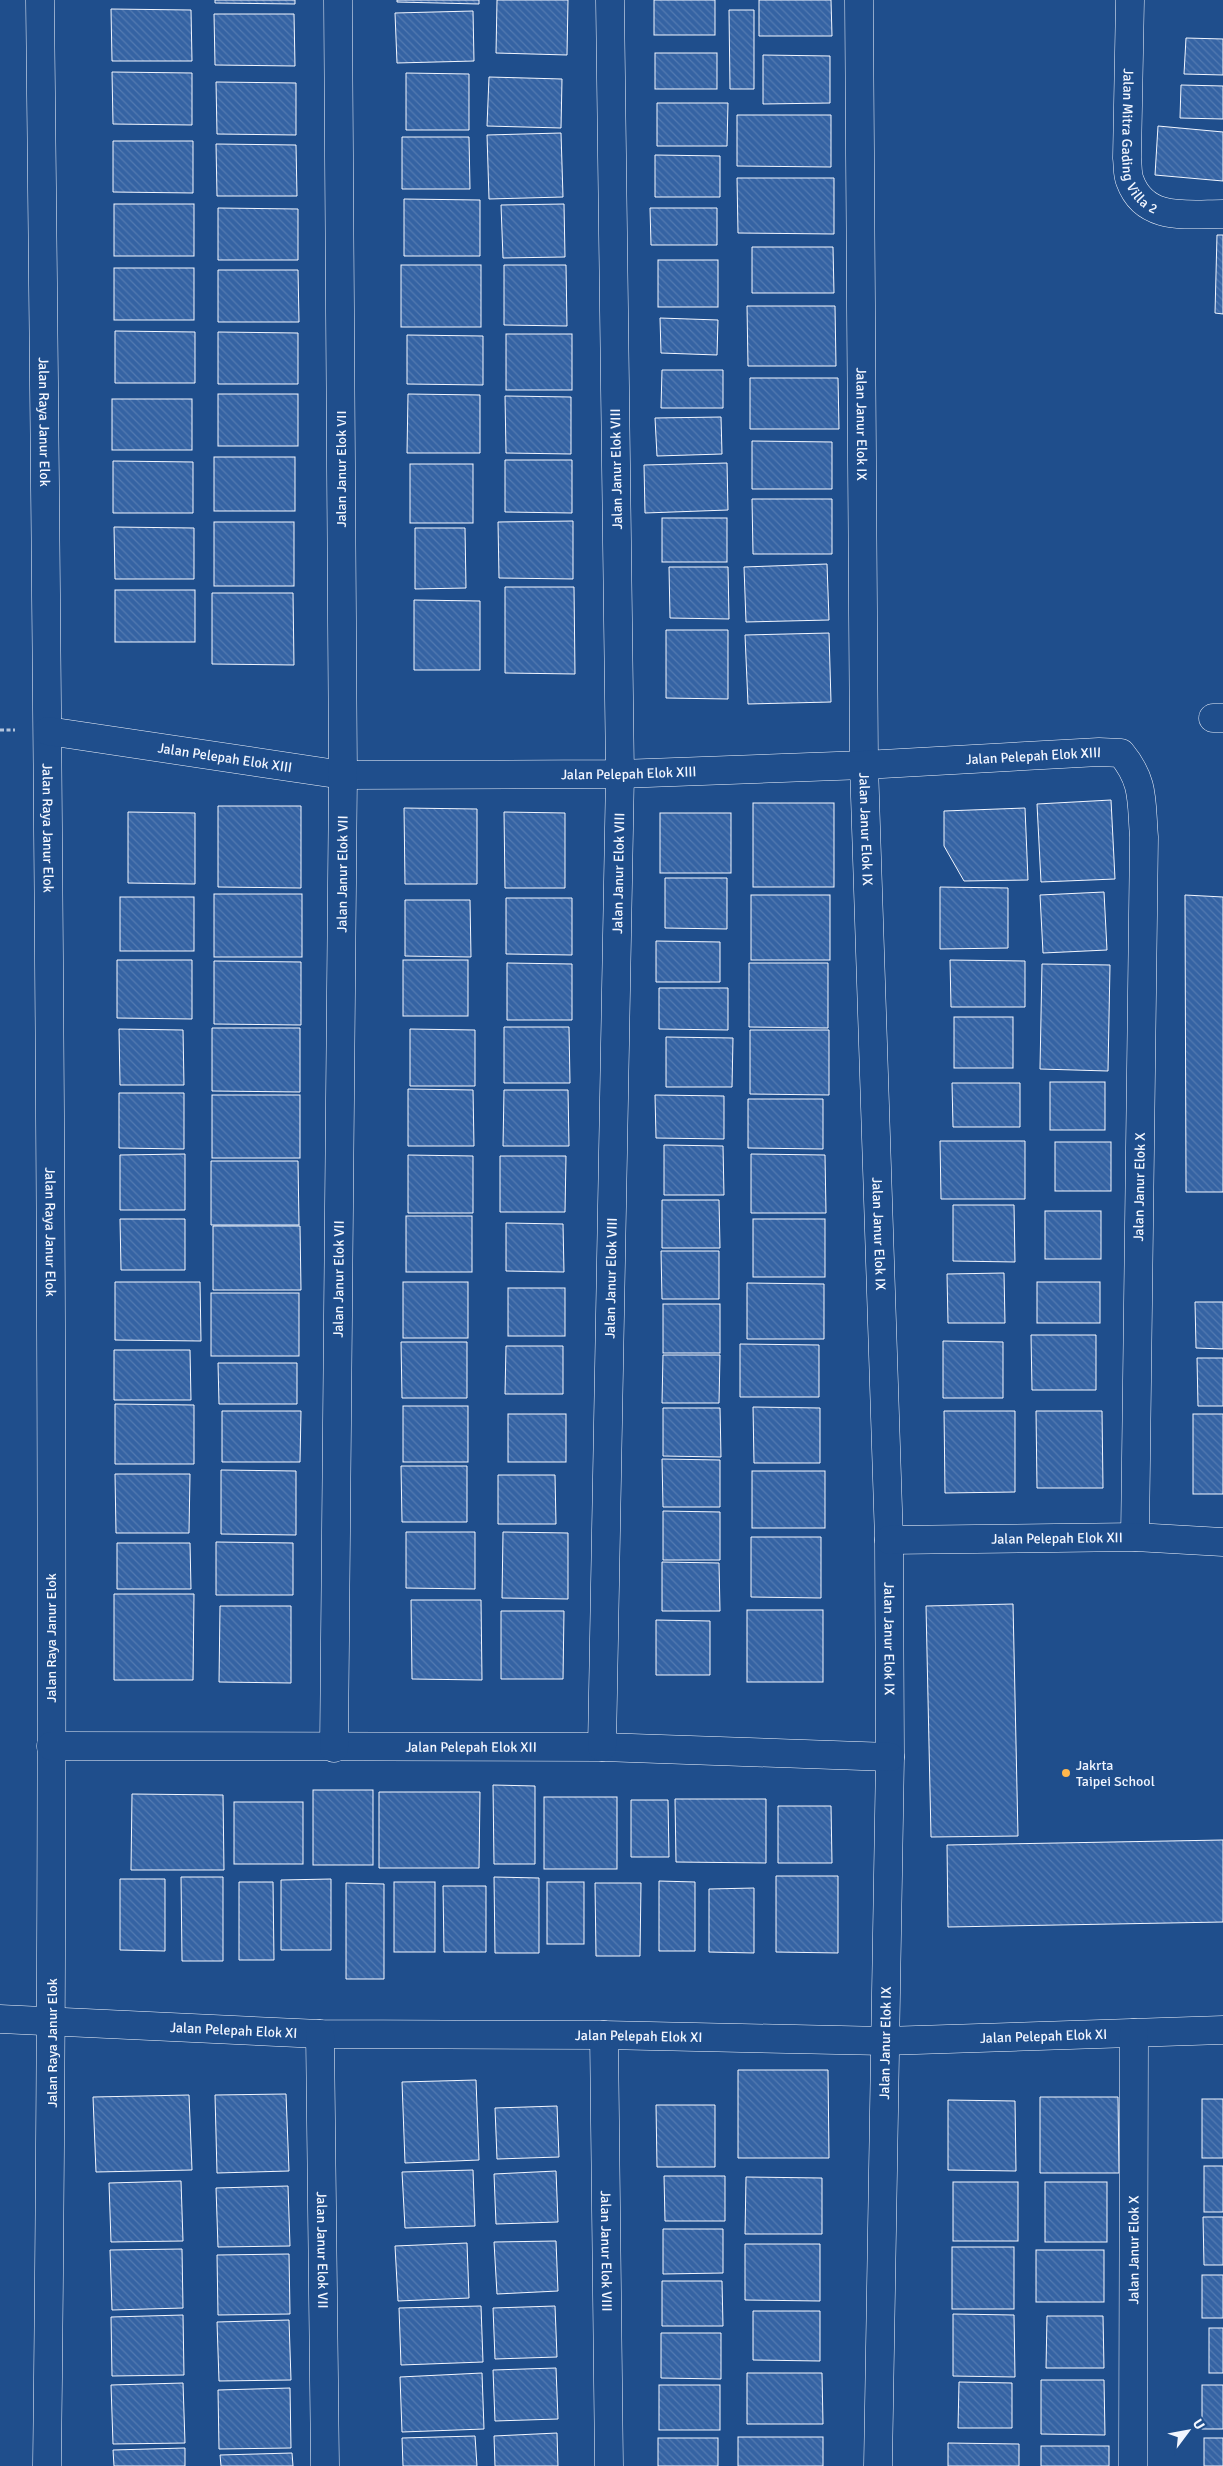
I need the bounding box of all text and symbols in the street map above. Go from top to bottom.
street label: Jalan Mitra Gading Villa 2 [1118,68,1160,218]
street label: Jalan Raya Janur Elok [35,357,53,487]
street label: Jalan Janur Elok IX [852,367,870,481]
street label: Jalan Janur Elok VIII [607,408,626,530]
street label: Jalan Janur Elok VII [333,410,350,528]
street label: Jalan Pelepah Elok XIII [157,739,293,776]
street label: Jalan Pelepah Elok XIII [965,744,1101,768]
street label: Jalan Raya Janur Elok [39,763,57,893]
street label: Jalan Pelepah Elok XIII [561,763,697,783]
street label: Jalan Janur Elok IX [855,772,876,886]
street label: Jalan Janur Elok VIII [609,812,628,934]
street label: Jalan Janur Elok VII [334,815,352,933]
street label: Jalan Janur Elok X [1130,1132,1149,1242]
street label: Jalan Raya Janur Elok [41,1167,59,1297]
street label: Jalan Janur Elok IX [868,1177,889,1291]
street label: Jalan Janur Elok VIII [602,1217,621,1339]
street label: Jalan Janur Elok VII [330,1220,348,1338]
street label: Jalan Pelepah Elok XII [991,1529,1123,1548]
street label: Jalan Raya Janur Elok [43,1573,60,1703]
street label: Jalan Janur Elok IX [880,1582,898,1695]
street label: Jalan Pelepah Elok XII [405,1739,537,1756]
place label: Jakrta Taipei School [1076,1757,1155,1790]
marker: Jakrta Taipei School [1060,1767,1072,1779]
street label: Jalan Raya Janur Elok [44,1978,61,2108]
street label: Jalan Janur Elok IX [876,1986,895,2100]
street label: Jalan Pelepah Elok XI [170,2019,298,2042]
street label: Jalan Pelepah Elok XI [980,2026,1108,2047]
street label: Jalan Pelepah Elok XI [575,2027,703,2046]
street label: Jalan Janur Elok VIII [597,2190,615,2312]
street label: Jalan Janur Elok VII [313,2191,331,2309]
street label: Jalan Janur Elok X [1125,2195,1143,2305]
north arrow [1163,2406,1213,2456]
text: U [1189,2416,1208,2433]

